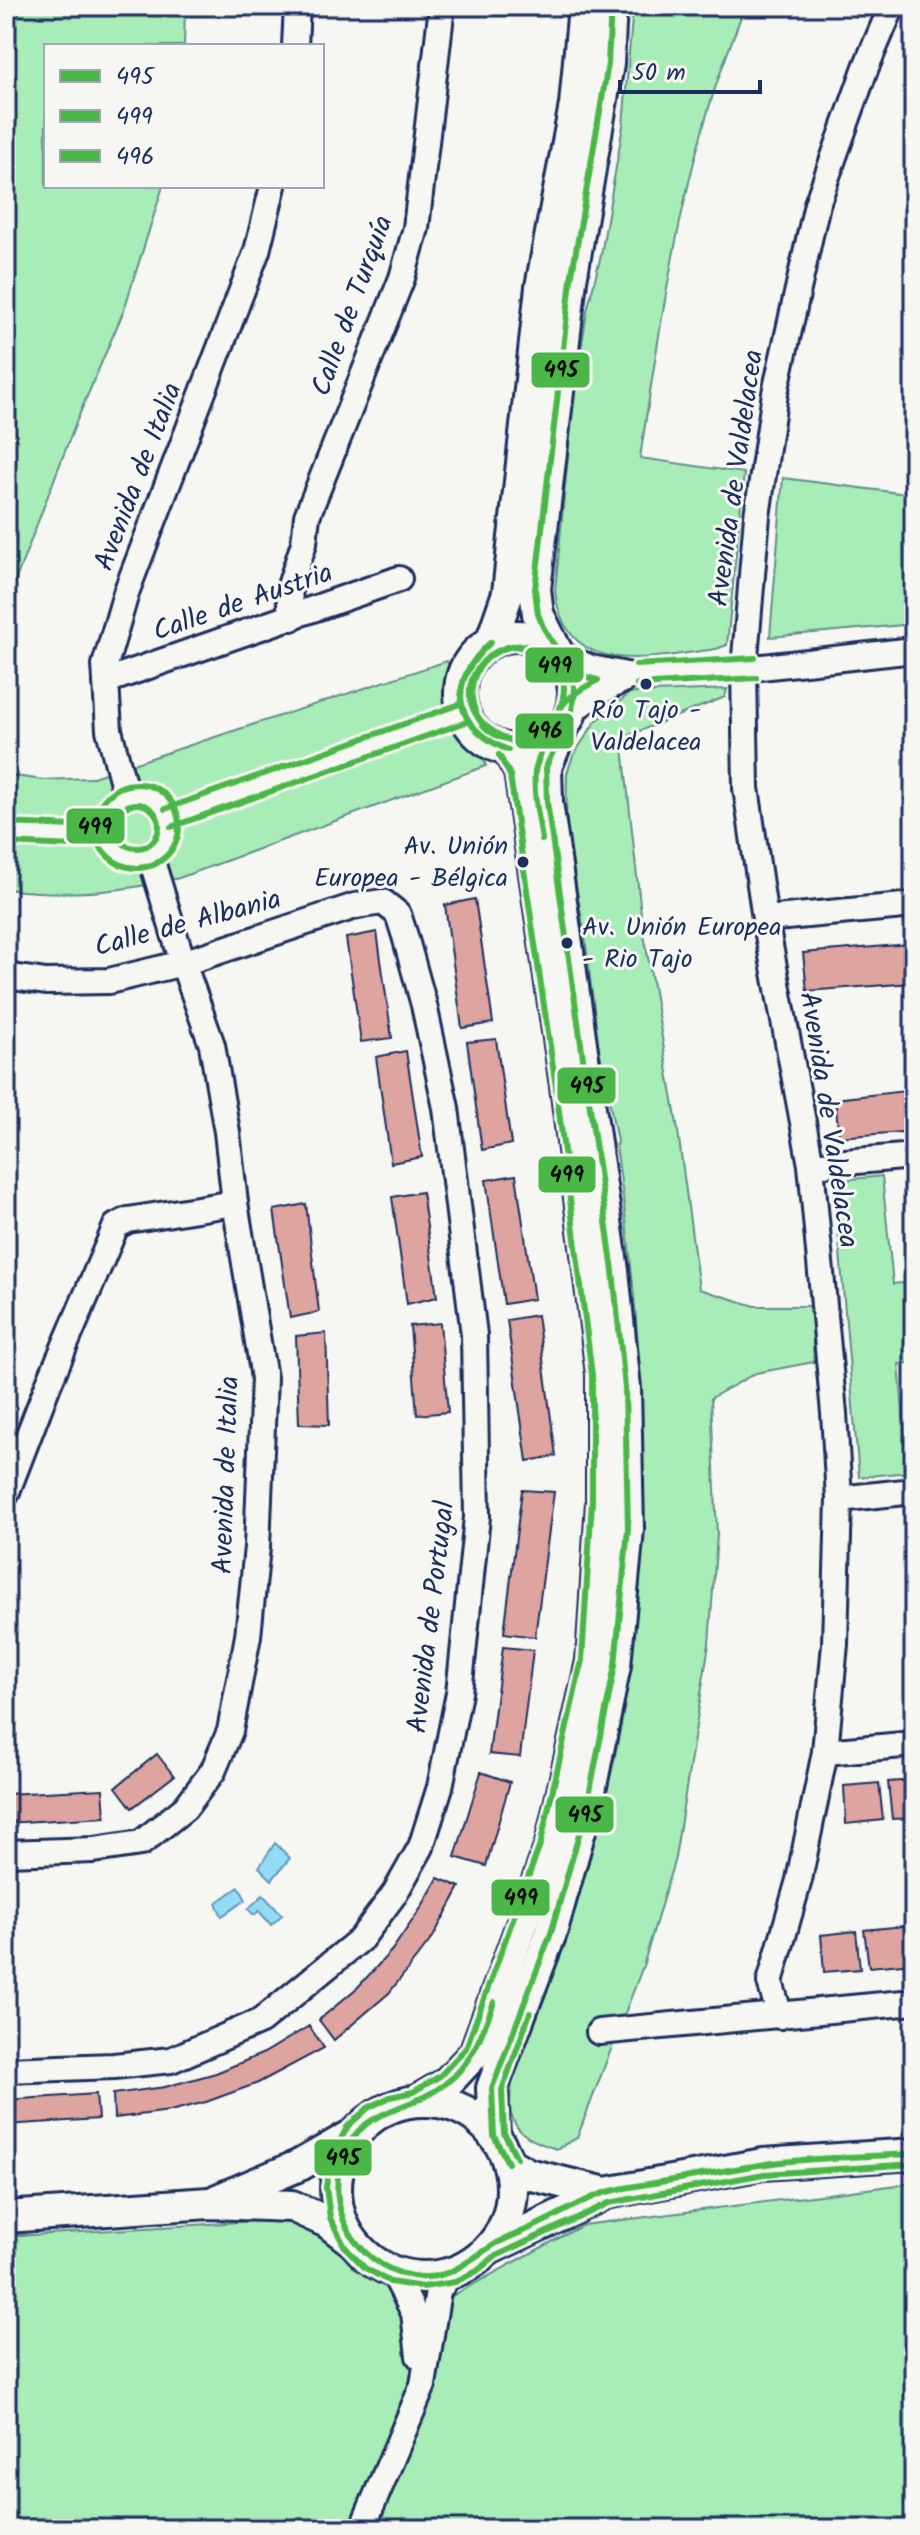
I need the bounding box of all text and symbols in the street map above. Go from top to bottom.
legend [44,44,324,188]
scale bar [620,44,760,94]
text: 50 m [632,54,686,93]
text: 495 [116,58,156,97]
text: 499 [116,98,153,137]
text: 496 [116,138,154,177]
street label: Calle de Turquía [299,209,407,403]
street label: Avenida de Valdelacea [697,347,777,609]
line badge: 495 [530,351,591,389]
text: 495 [544,354,580,389]
street label: Avenida de Italia [82,376,196,578]
street label: Calle de Austria [147,551,339,655]
line badge: 499 [524,646,585,684]
text: 499 [538,650,572,685]
marker: Río Tajo - Valdelacea [638,676,654,692]
place label: Río Tajo - Valdelacea [590,690,702,764]
line badge: 496 [514,712,575,750]
text: 496 [527,715,563,750]
line badge: 499 [65,807,126,845]
text: 499 [78,811,112,846]
place label: Av. Unión Europea - Bélgica [314,826,508,900]
marker: Av. Unión Europea - Bélgica [515,854,531,870]
street label: Calle de Albania [90,877,286,971]
place label: Av. Unión Europea - Rio Tajo [582,907,781,981]
marker: Av. Unión Europea - Rio Tajo [559,935,575,951]
street label: Avenida de Valdelacea [786,989,870,1251]
line badge: 495 [556,1066,617,1105]
text: 495 [570,1070,606,1105]
line badge: 499 [537,1155,597,1194]
text: 499 [550,1159,584,1194]
street label: Avenida de Italia [201,1375,253,1575]
street label: Avenida de Portugal [395,1498,469,1736]
line badge: 495 [554,1795,615,1834]
text: 495 [568,1799,604,1834]
line badge: 499 [490,1878,551,1917]
text: 499 [504,1882,538,1917]
line badge: 495 [313,2138,373,2177]
text: 495 [326,2142,362,2177]

